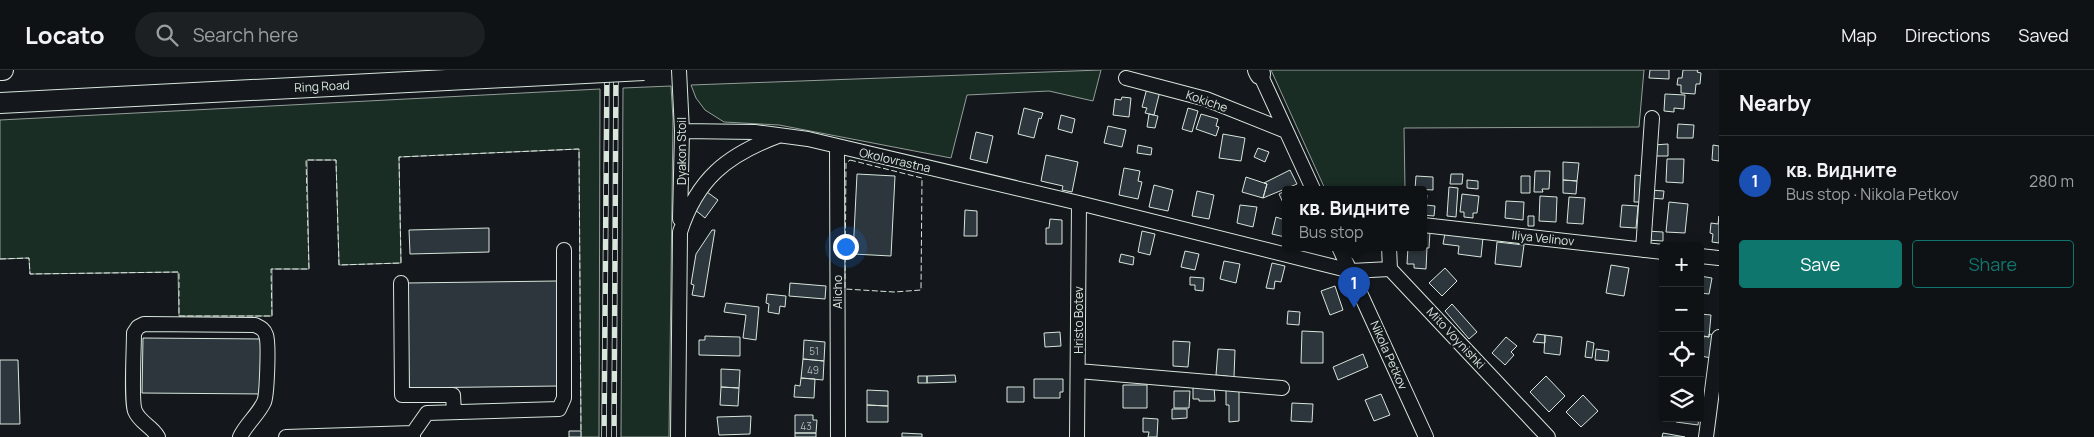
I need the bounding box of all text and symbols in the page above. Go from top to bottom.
search box [135,12,485,57]
text: Locato [25,18,105,51]
icon: search [153,21,181,49]
text: Search here [193,22,298,48]
text: Map [1841,23,1877,47]
text: Directions [1905,23,1990,47]
text: Saved [2018,23,2069,47]
street label: Ring Road [294,76,350,96]
street label: Kokiche [1184,86,1230,116]
text: Nearby [1739,89,1811,117]
street label: Dyakon Stoil [673,117,690,185]
street label: Okolovrastna [858,144,932,176]
text: кв. Видните [1786,157,1897,183]
text: 1 [1751,170,1759,192]
text: 280 m [2029,170,2074,192]
text: Bus stop · Nikola Petkov [1786,183,1959,205]
popup [1282,186,1427,251]
text: кв. Видните [1299,195,1410,221]
text: Bus stop [1299,221,1363,243]
street label: Iliya Velinov [1511,226,1575,250]
your location [833,234,859,260]
button: Save [1739,240,1902,288]
button: Share [1912,240,2074,288]
map controls [1659,242,1704,422]
button: + [1659,242,1704,287]
pin: 1 [1338,267,1370,308]
street label: Alicho [829,275,846,309]
street label: Hristo Botev [1070,286,1087,354]
button: − [1659,287,1704,332]
street label: Mito Voynishki [1423,303,1489,373]
street label: Nikola Petkov [1366,318,1412,392]
button: locate [1659,332,1704,377]
house number: 51 [809,344,819,358]
house number: 49 [807,363,819,377]
button: layers [1659,377,1704,422]
house number: 43 [800,419,812,433]

